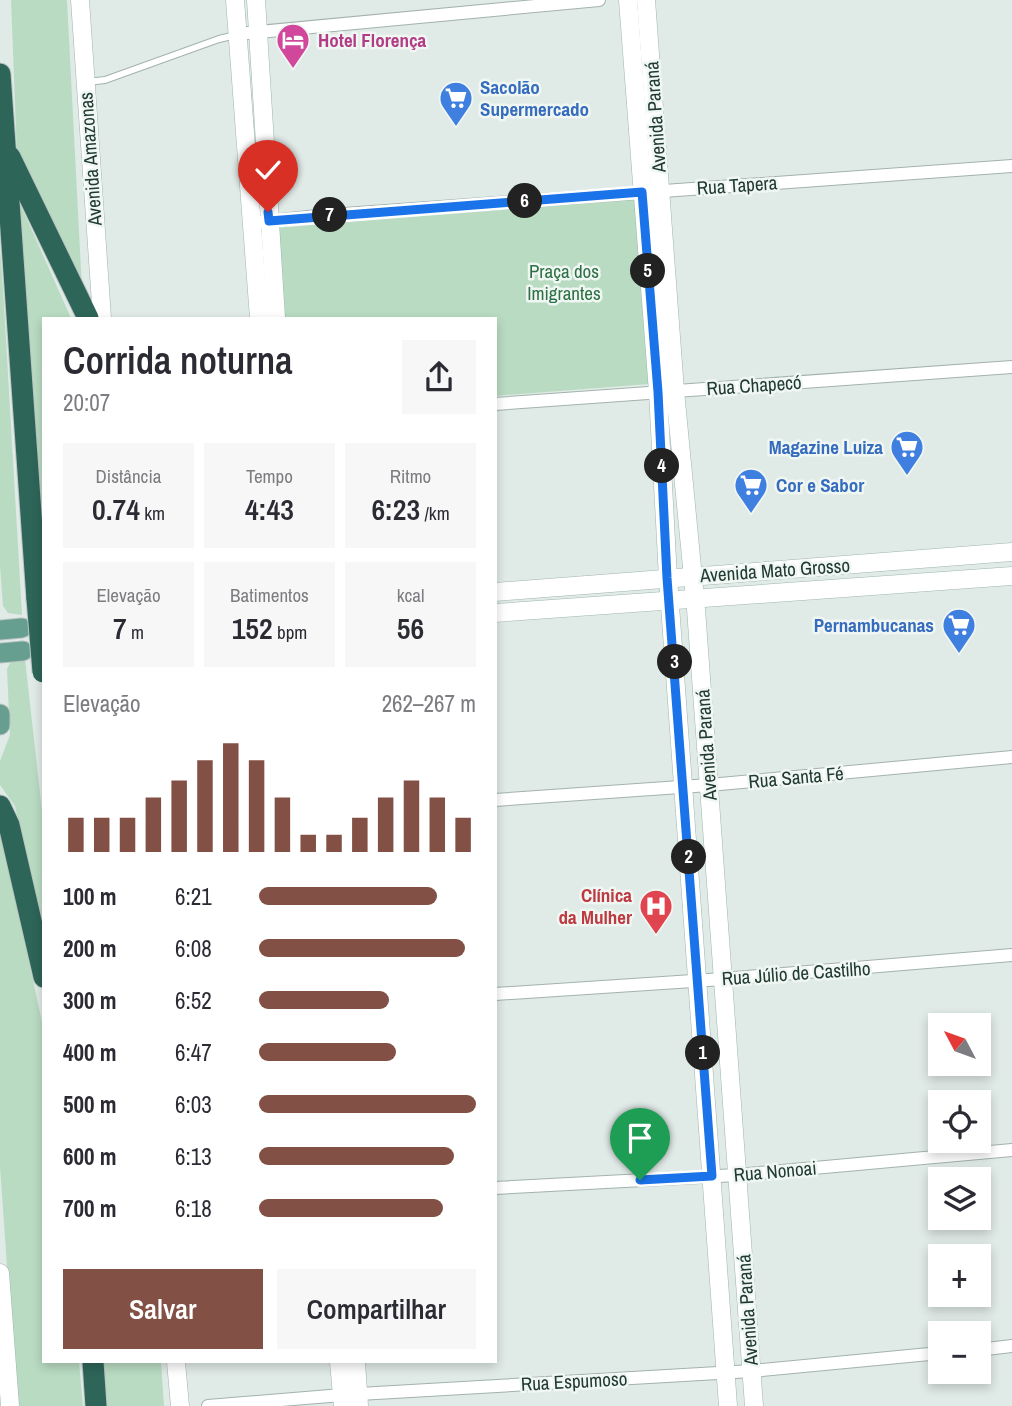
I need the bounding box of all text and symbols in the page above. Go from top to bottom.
hotel icon: Hotel Florença [274,21,312,70]
place label: Hotel Florença [318,27,427,53]
street label: Avenida Paraná [638,60,672,175]
place label: Sacolão Supermercado [480,74,589,122]
supermarket icon: Sacolão Supermercado [437,79,475,128]
street label: Avenida Amazonas [72,91,108,228]
pin [238,140,298,212]
icon: check [249,151,287,189]
street label: Rua Tapera [696,169,778,201]
pin: 6 [508,184,542,218]
text: 6 [520,187,529,213]
pin: 7 [312,198,348,232]
text: 7 [325,201,334,227]
pin: 5 [630,254,666,288]
text: 5 [643,257,652,283]
park label: Praça dos Imigrantes [527,258,601,306]
text: Corrida noturna [63,335,293,386]
button: share [402,340,476,414]
street label: Rua Chapecó [706,369,802,401]
text: 20:07 [63,387,110,418]
supermarket icon: Magazine Luiza [888,428,926,477]
place label: Magazine Luiza [769,434,883,460]
pin: 4 [644,448,680,484]
text: 4 [657,452,666,478]
text: Distância [96,463,161,489]
text: Tempo [246,463,293,489]
text: Ritmo [390,463,431,489]
supermarket icon: Cor e Sabor [732,466,770,515]
place label: Cor e Sabor [776,472,864,498]
text: 0.74 [92,489,140,529]
text: 4:43 [245,489,294,529]
text: 6:23 [371,489,420,529]
text: km [140,500,165,526]
text: /km [420,500,450,526]
street label: Avenida Mato Grosso [698,552,851,588]
text: Elevação [96,582,161,608]
text: Batimentos [230,582,309,608]
text: kcal [397,582,424,608]
supermarket icon: Pernambucanas [940,606,978,655]
text: 7 [113,608,127,648]
text: 152 [232,608,273,648]
text: 56 [397,608,424,648]
place label: Pernambucanas [814,612,934,638]
text: m [127,619,144,645]
text: bpm [273,619,307,645]
pin: 3 [658,644,692,680]
text: 3 [670,648,679,674]
text: Elevação [63,688,141,719]
text: 262–267 m [382,688,476,719]
street label: Avenida Paraná [689,688,723,803]
street label: Rua Santa Fé [747,760,845,794]
pin: 2 [672,840,706,874]
text: 2 [684,843,693,869]
text: 100 m [63,881,116,912]
text: 6:21 [175,881,212,912]
place label: Clínica da Mulher [558,882,632,930]
hospital icon: Clínica da Mulher [637,887,675,936]
text: 200 m [63,933,116,964]
text: 6:08 [175,933,212,964]
street label: Rua Júlio de Castilho [721,955,871,991]
text: 300 m [63,985,116,1016]
text: 6:52 [175,985,212,1016]
north arrow [928,1013,990,1076]
map controls [928,1013,991,1384]
pin: 1 [686,1036,720,1070]
text: 400 m [63,1037,116,1068]
text: 6:47 [175,1037,212,1068]
text: 1 [698,1039,707,1065]
text: 500 m [63,1089,116,1120]
text: 6:03 [175,1089,212,1120]
button: locate [928,1090,991,1153]
pin [610,1108,670,1180]
icon: arrive [621,1119,659,1157]
text: 600 m [63,1141,116,1172]
text: 6:13 [175,1141,212,1172]
street label: Rua Nonoai [732,1154,818,1188]
button: layers [928,1167,991,1230]
text: 700 m [63,1193,116,1224]
text: 6:18 [175,1193,212,1224]
button: + [928,1244,991,1307]
street label: Avenida Paraná [730,1253,764,1368]
button: Salvar [63,1269,263,1349]
button: Compartilhar [277,1269,476,1349]
button: − [928,1321,991,1384]
street label: Rua Espumoso [520,1365,628,1397]

